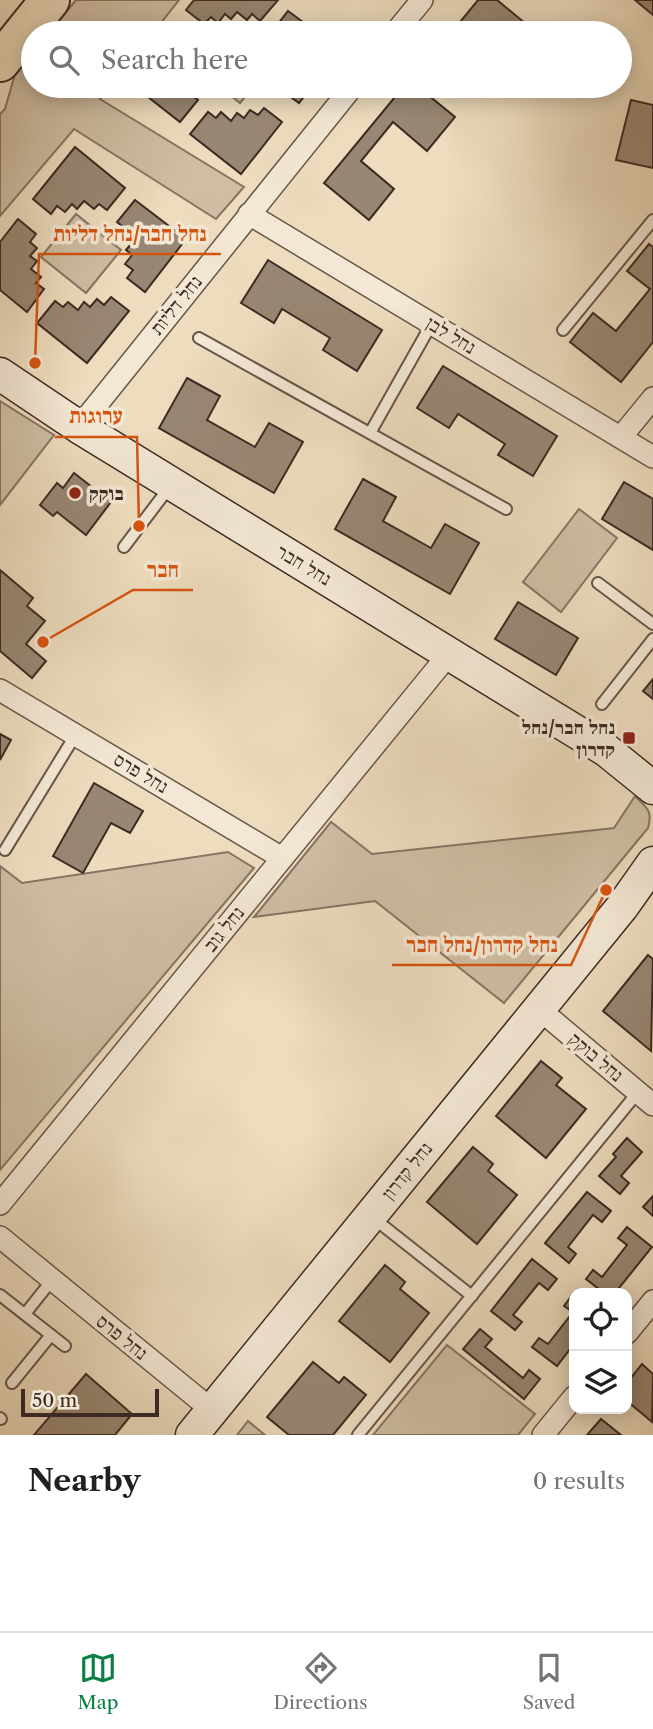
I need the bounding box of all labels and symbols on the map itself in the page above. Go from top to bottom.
callout: נחל חבר/נחל דליות [39,212,221,254]
text: נחל חבר/נחל דליות [53,221,207,246]
street label: נחל דליות [145,271,207,339]
street label: נחל לבן [422,311,480,359]
callout: ערוגות [55,395,137,437]
text: ערוגות [69,403,123,428]
place label: בוקק [89,482,124,505]
marker: בוקק [67,485,83,501]
street label: נחל חבר [273,540,335,590]
callout: חבר [133,548,193,590]
text: חבר [147,557,179,582]
place label: נחל חבר/נחל קדרון [521,716,615,761]
marker: נחל חבר/נחל קדרון [621,730,637,746]
street label: נחל פרס [110,748,172,798]
street label: נחל גוב [199,902,249,956]
callout: נחל קדרון/נחל חבר [392,923,571,965]
text: נחל קדרון/נחל חבר [406,932,558,957]
street label: נחל בוקק [564,1027,628,1087]
street label: נחל קדרון [377,1138,437,1204]
street label: נחל פרס [92,1309,152,1365]
scale bar [21,1386,159,1418]

